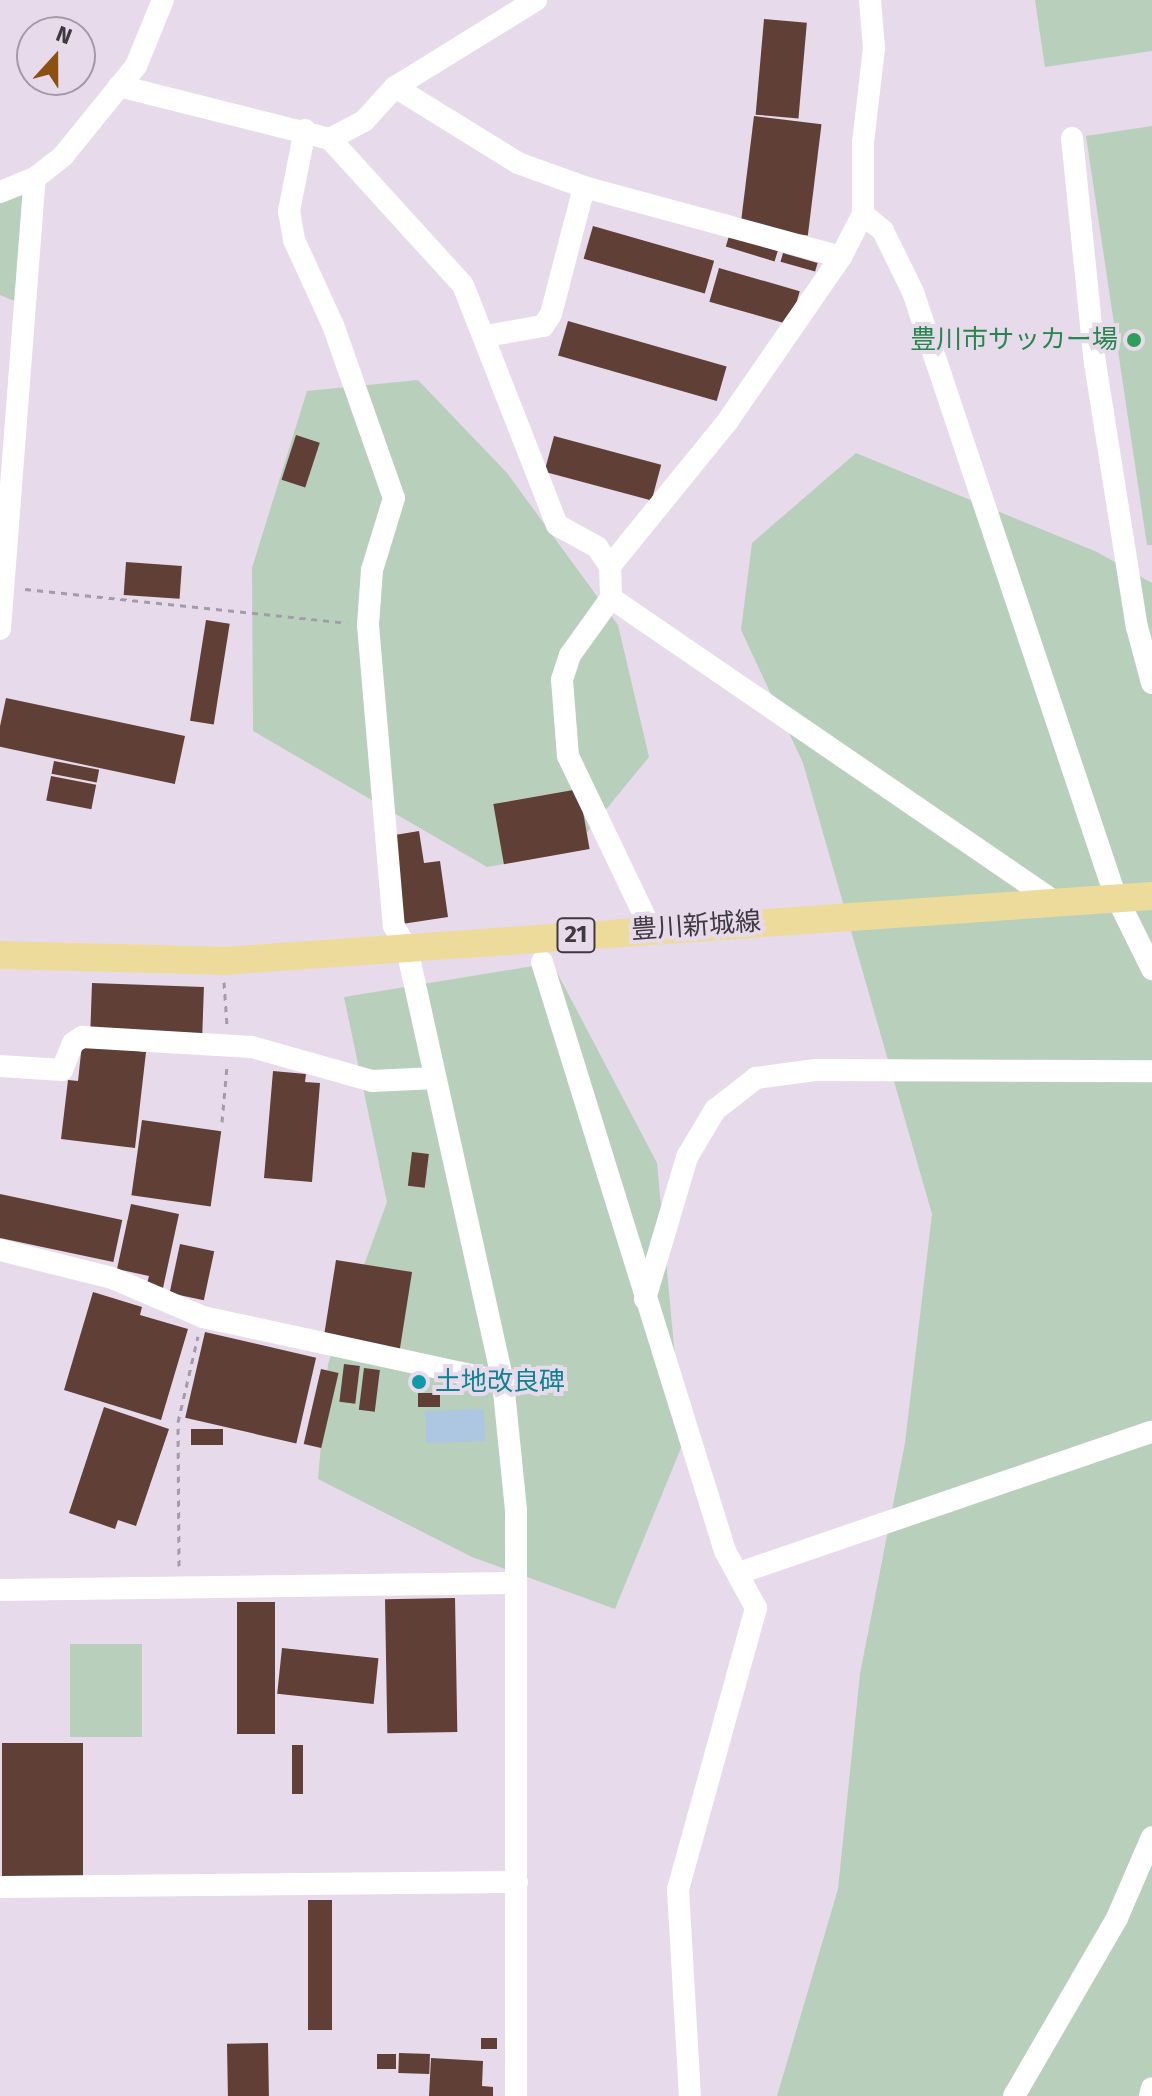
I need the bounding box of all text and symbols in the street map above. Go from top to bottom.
north arrow [16,16,96,96]
text: N [52,20,76,50]
place label: 豊川市サッカー場 [910,324,1118,356]
marker: 豊川市サッカー場 [1125,331,1143,349]
street label: 豊川新城線 [630,906,762,946]
road number: 21 [556,915,596,955]
place label: 土地改良碑 [435,1366,565,1398]
marker: 土地改良碑 [410,1373,428,1391]

